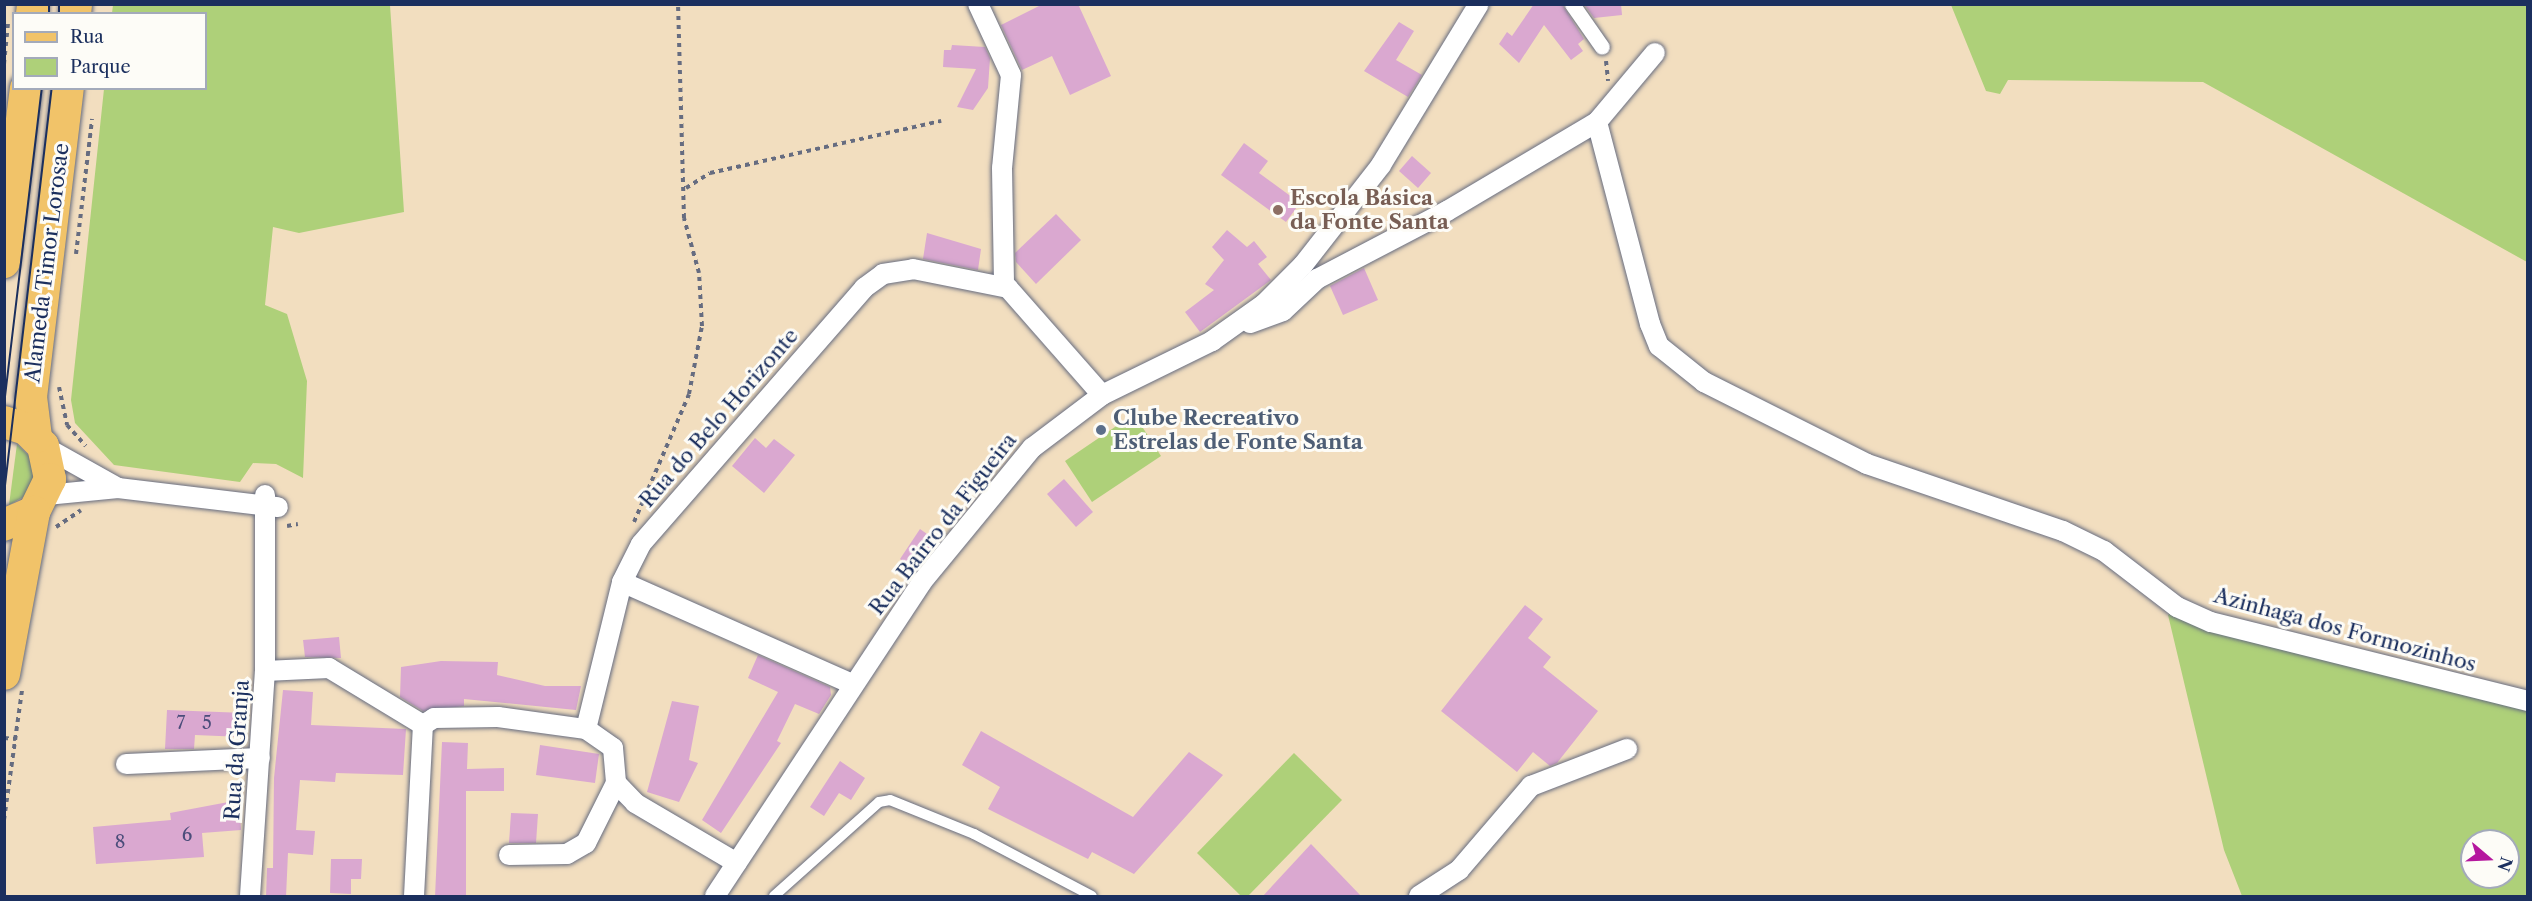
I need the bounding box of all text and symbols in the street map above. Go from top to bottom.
legend [12,12,207,90]
text: Rua [70,26,104,48]
text: Parque [70,56,131,78]
street label: Alameda Timor Lorosae [20,141,74,385]
place label: Escola Básica da Fonte Santa [1290,185,1449,235]
marker: Escola Básica da Fonte Santa [1271,203,1285,217]
street label: Rua do Belo Horizonte [634,323,804,513]
place label: Clube Recreativo Estrelas de Fonte Santa [1113,405,1363,455]
marker: Clube Recreativo Estrelas de Fonte Santa [1094,423,1108,437]
street label: Rua Bairro da Figueira [864,428,1022,620]
street label: Azinhaga dos Formozinhos [2211,583,2479,677]
street label: Rua da Granja [220,679,254,821]
house number: 7 [177,712,185,734]
house number: 5 [202,712,212,734]
house number: 6 [182,824,192,846]
north arrow [2460,829,2520,889]
house number: 8 [115,831,125,853]
text: N [2493,854,2517,874]

